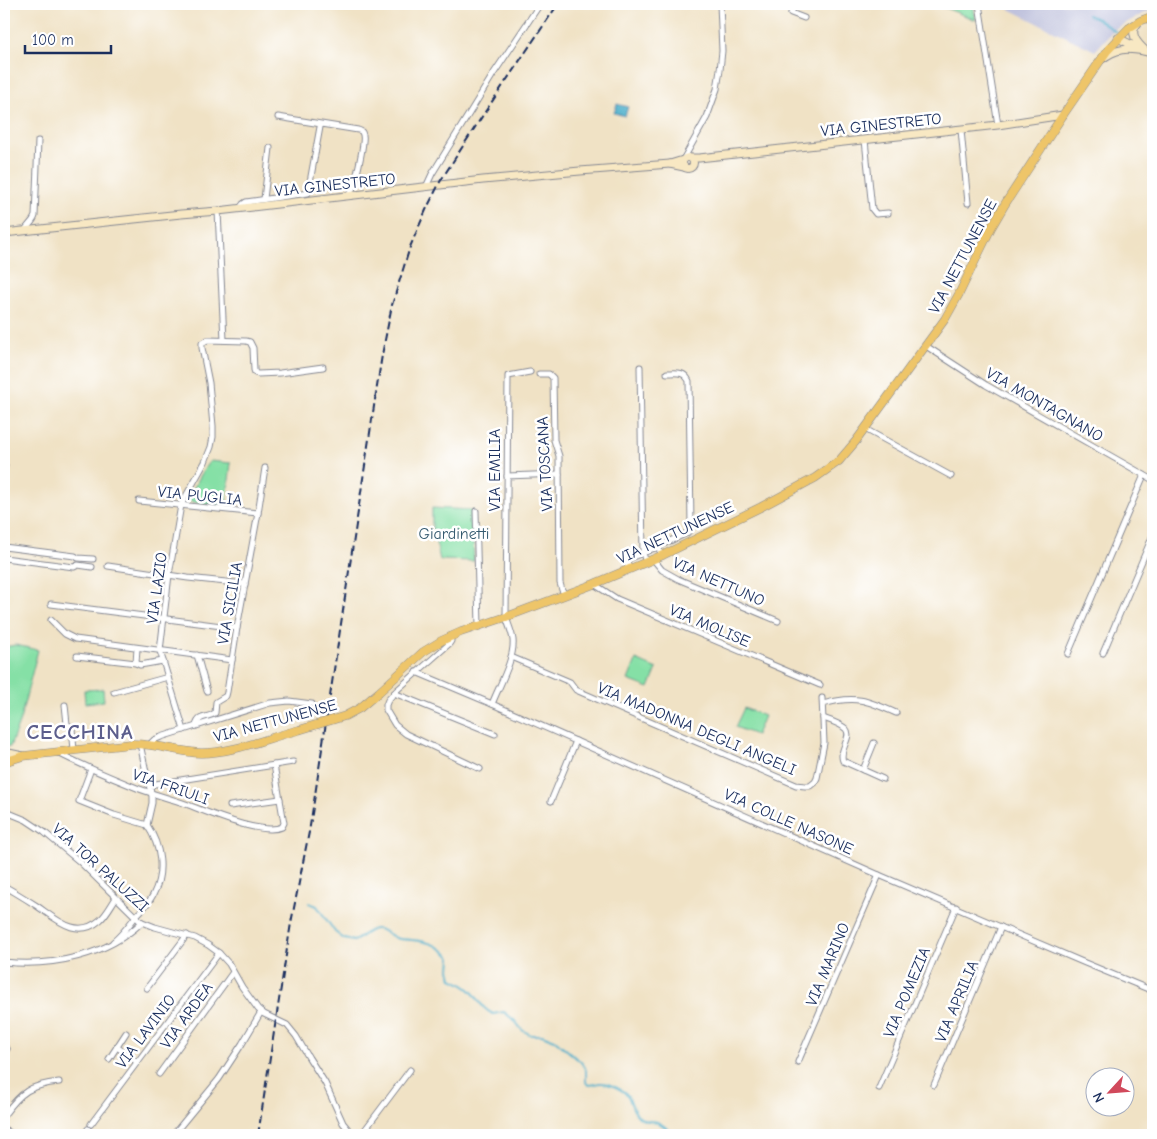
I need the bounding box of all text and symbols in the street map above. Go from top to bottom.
scale bar [25,22,111,54]
text: 100 m [32,31,74,49]
street label: VIA GINESTRETO [820,110,942,140]
street label: VIA GINESTRETO [274,170,396,200]
street label: VIA NETTUNENSE [925,196,1001,317]
street label: VIA MONTAGNANO [983,364,1106,446]
street label: VIA TOSCANA [534,416,556,512]
street label: VIA EMILIA [486,429,504,511]
street label: VIA PUGLIA [157,483,243,509]
street label: VIA NETTUNENSE [614,498,737,568]
park label: Giardinetti [419,525,489,543]
street label: VIA LAZIO [143,551,171,625]
street label: VIA NETTUNO [670,554,767,610]
street label: VIA SICILIA [214,560,246,646]
street label: VIA MOLISE [667,601,753,651]
street label: VIA MADONNA DEGLI ANGELI [595,679,799,779]
street label: VIA NETTUNENSE [212,696,339,746]
district label: CECCHINA [26,720,134,744]
street label: VIA FRIULI [130,765,211,808]
street label: VIA COLLE NASONE [721,785,856,859]
street label: VIA TOR PALUZZI [49,820,152,916]
street label: VIA MARINO [802,920,854,1009]
street label: VIA POMEZIA [880,944,934,1040]
street label: VIA APRILIA [932,958,982,1045]
street label: VIA ARDEA [157,979,217,1052]
street label: VIA LAVINIO [112,991,179,1072]
north arrow [1084,1066,1134,1116]
text: N [1089,1090,1108,1105]

